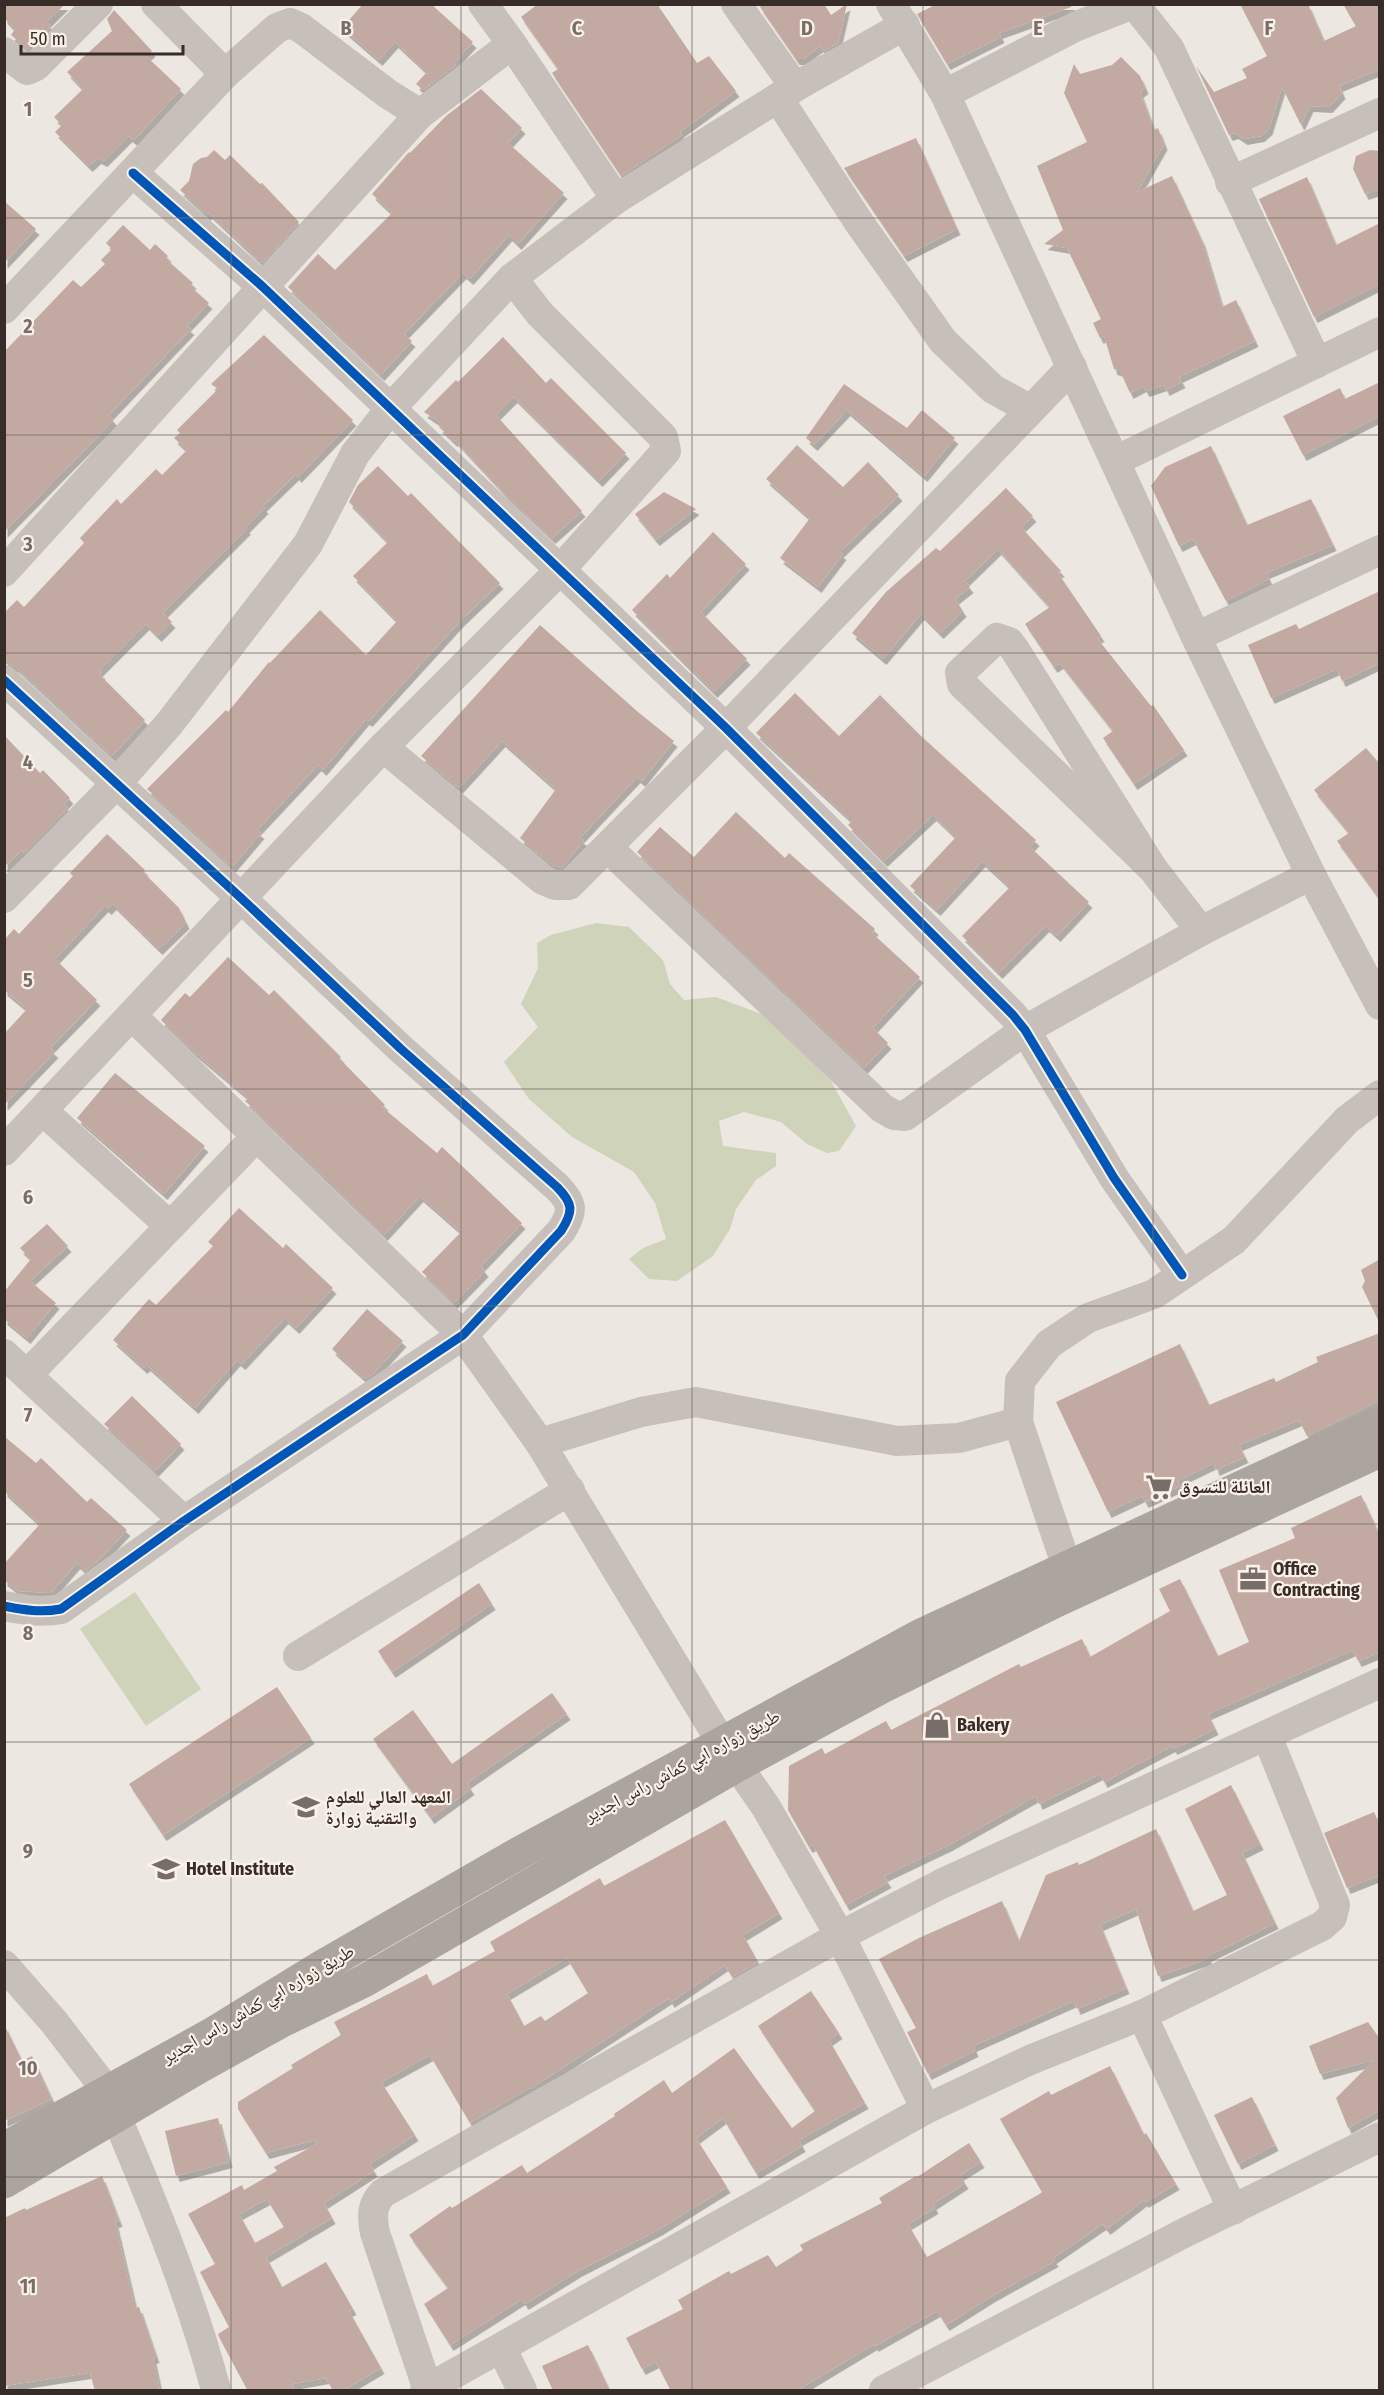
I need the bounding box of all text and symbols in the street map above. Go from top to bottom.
text: B [340,16,352,40]
text: C [572,16,583,40]
text: D [801,16,813,40]
text: E [1033,16,1043,40]
text: F [1265,16,1274,40]
scale bar [21,18,183,56]
text: 50 m [30,28,66,50]
text: 1 [24,97,32,121]
text: 2 [22,314,33,338]
text: 3 [22,532,33,556]
text: 4 [23,750,33,774]
text: 5 [23,968,33,992]
text: 6 [23,1185,33,1209]
text: 7 [24,1403,33,1427]
supermarket icon: العائلة للتسوق [1144,1472,1174,1502]
place label: العائلة للتسوق [1179,1476,1271,1498]
place label: Office Contracting [1273,1558,1360,1601]
office icon: Office Contracting [1238,1564,1268,1594]
text: 8 [23,1621,34,1645]
street label: طريق زواره ابي كماش راس اجدير [580,1705,785,1831]
shop icon: Bakery [922,1710,952,1740]
place label: Bakery [957,1714,1010,1736]
place label: المعهد العالي للعلوم والتقنية زوارة [326,1786,451,1829]
school or university icon: المعهد العالي للعلوم والتقنية زوارة [291,1792,321,1822]
text: 9 [23,1839,33,1863]
school or university icon: Hotel Institute [151,1854,181,1884]
place label: Hotel Institute [186,1858,294,1880]
street label: طريق زواره ابي كماش راس اجدير [157,1940,360,2072]
text: 10 [18,2056,38,2080]
text: 11 [20,2274,36,2298]

